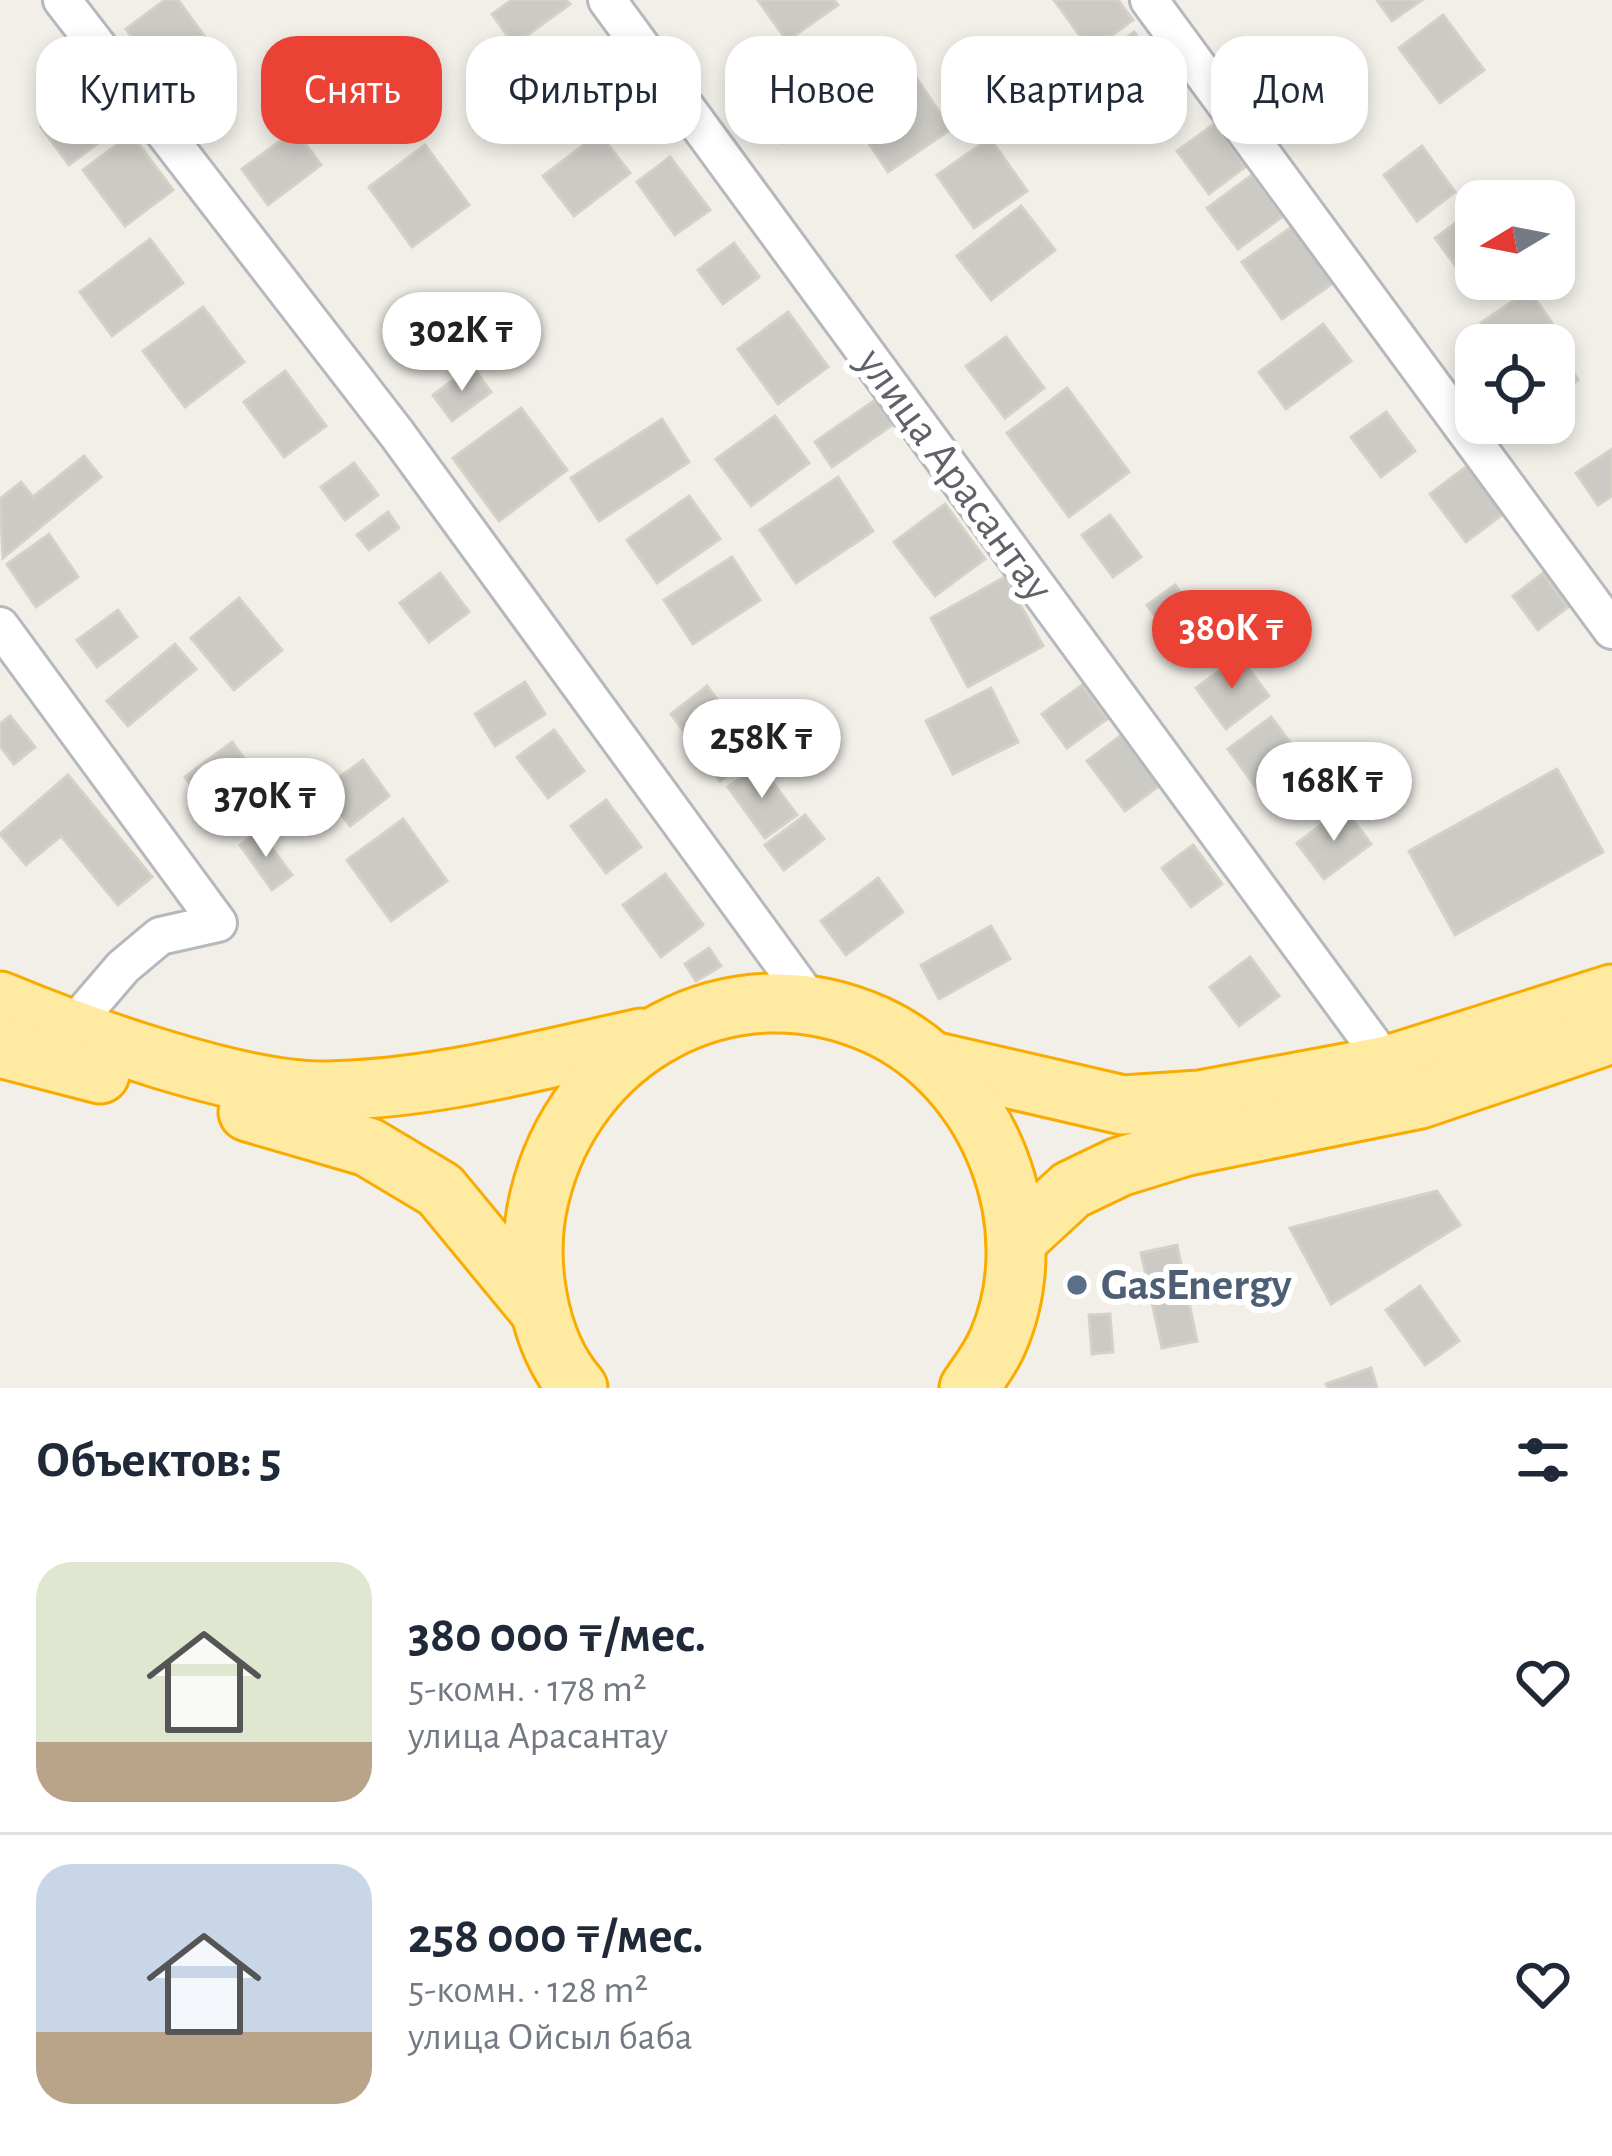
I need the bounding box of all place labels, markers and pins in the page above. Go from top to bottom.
pin: 302K ₸ [364,292,560,394]
pin: 380K ₸ [1134,590,1330,692]
pin: 258K ₸ [664,699,860,801]
pin: 168K ₸ [1236,742,1432,844]
pin: 370K ₸ [168,758,364,860]
place label: GasEnergy [1101,1263,1293,1308]
marker: GasEnergy [1064,1272,1090,1298]

